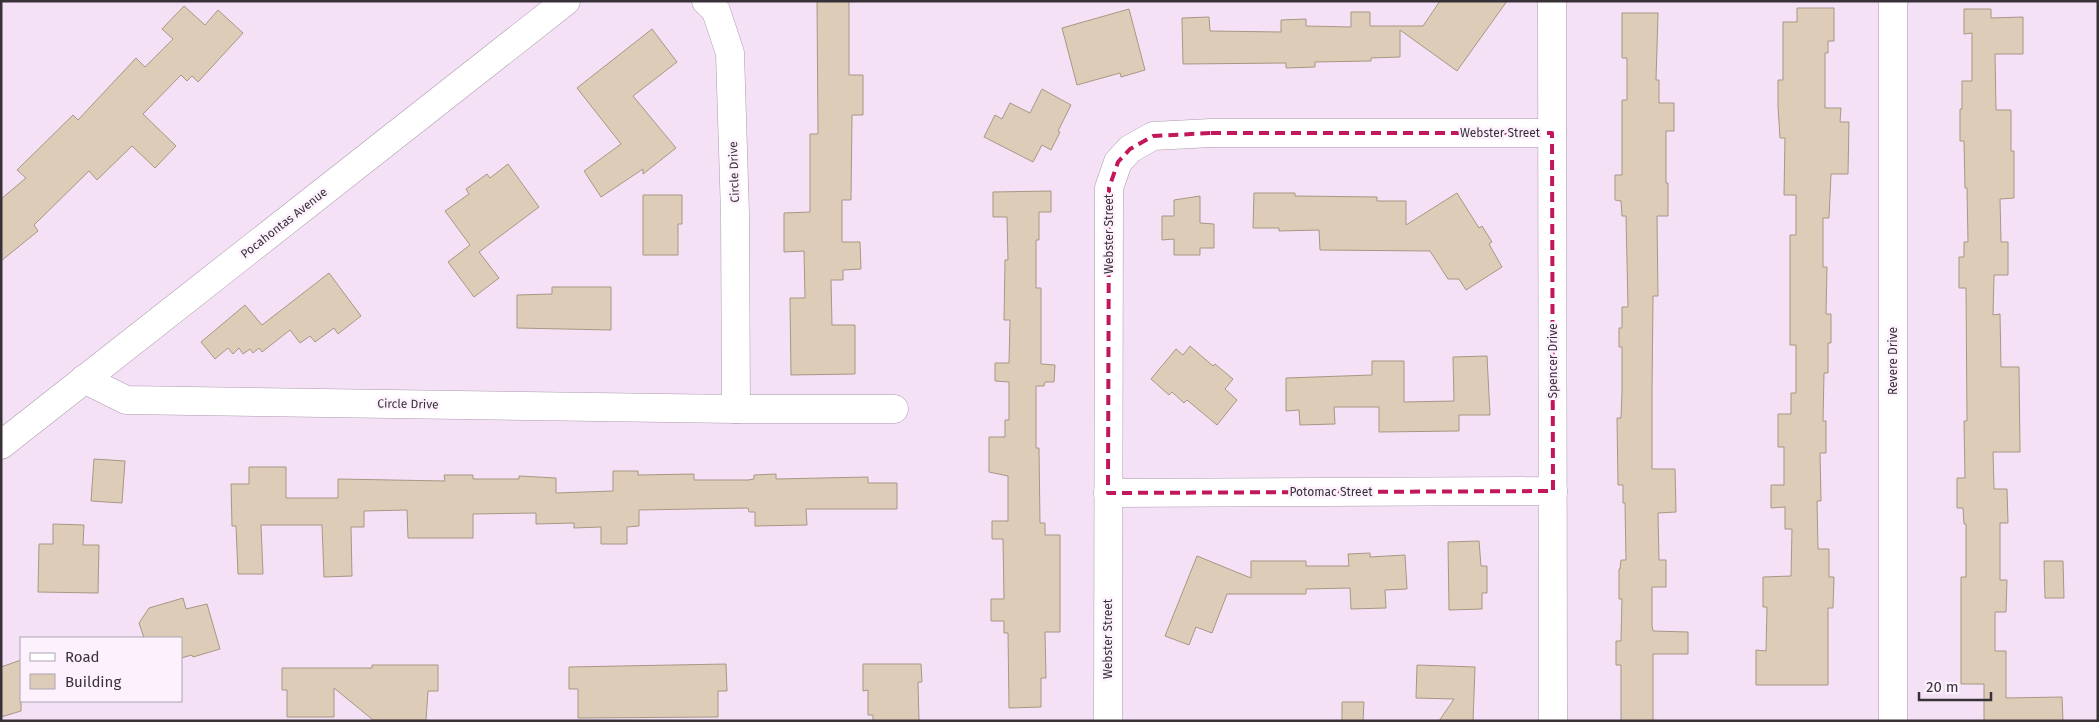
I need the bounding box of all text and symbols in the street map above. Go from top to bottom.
street label: Webster Street [1460,126,1541,140]
street label: Circle Drive [726,141,742,203]
street label: Pocahontas Avenue [238,185,330,261]
street label: Webster Street [1102,193,1116,274]
street label: Spencer Drive [1546,323,1560,399]
street label: Revere Drive [1886,327,1900,395]
street label: Circle Drive [377,396,439,412]
street label: Potomac Street [1289,485,1373,499]
street label: Webster Street [1101,598,1115,679]
legend [20,637,182,702]
text: Road [65,648,100,666]
scale bar [1919,670,1992,702]
text: Building [65,673,121,691]
text: 20 m [1926,678,1959,696]

